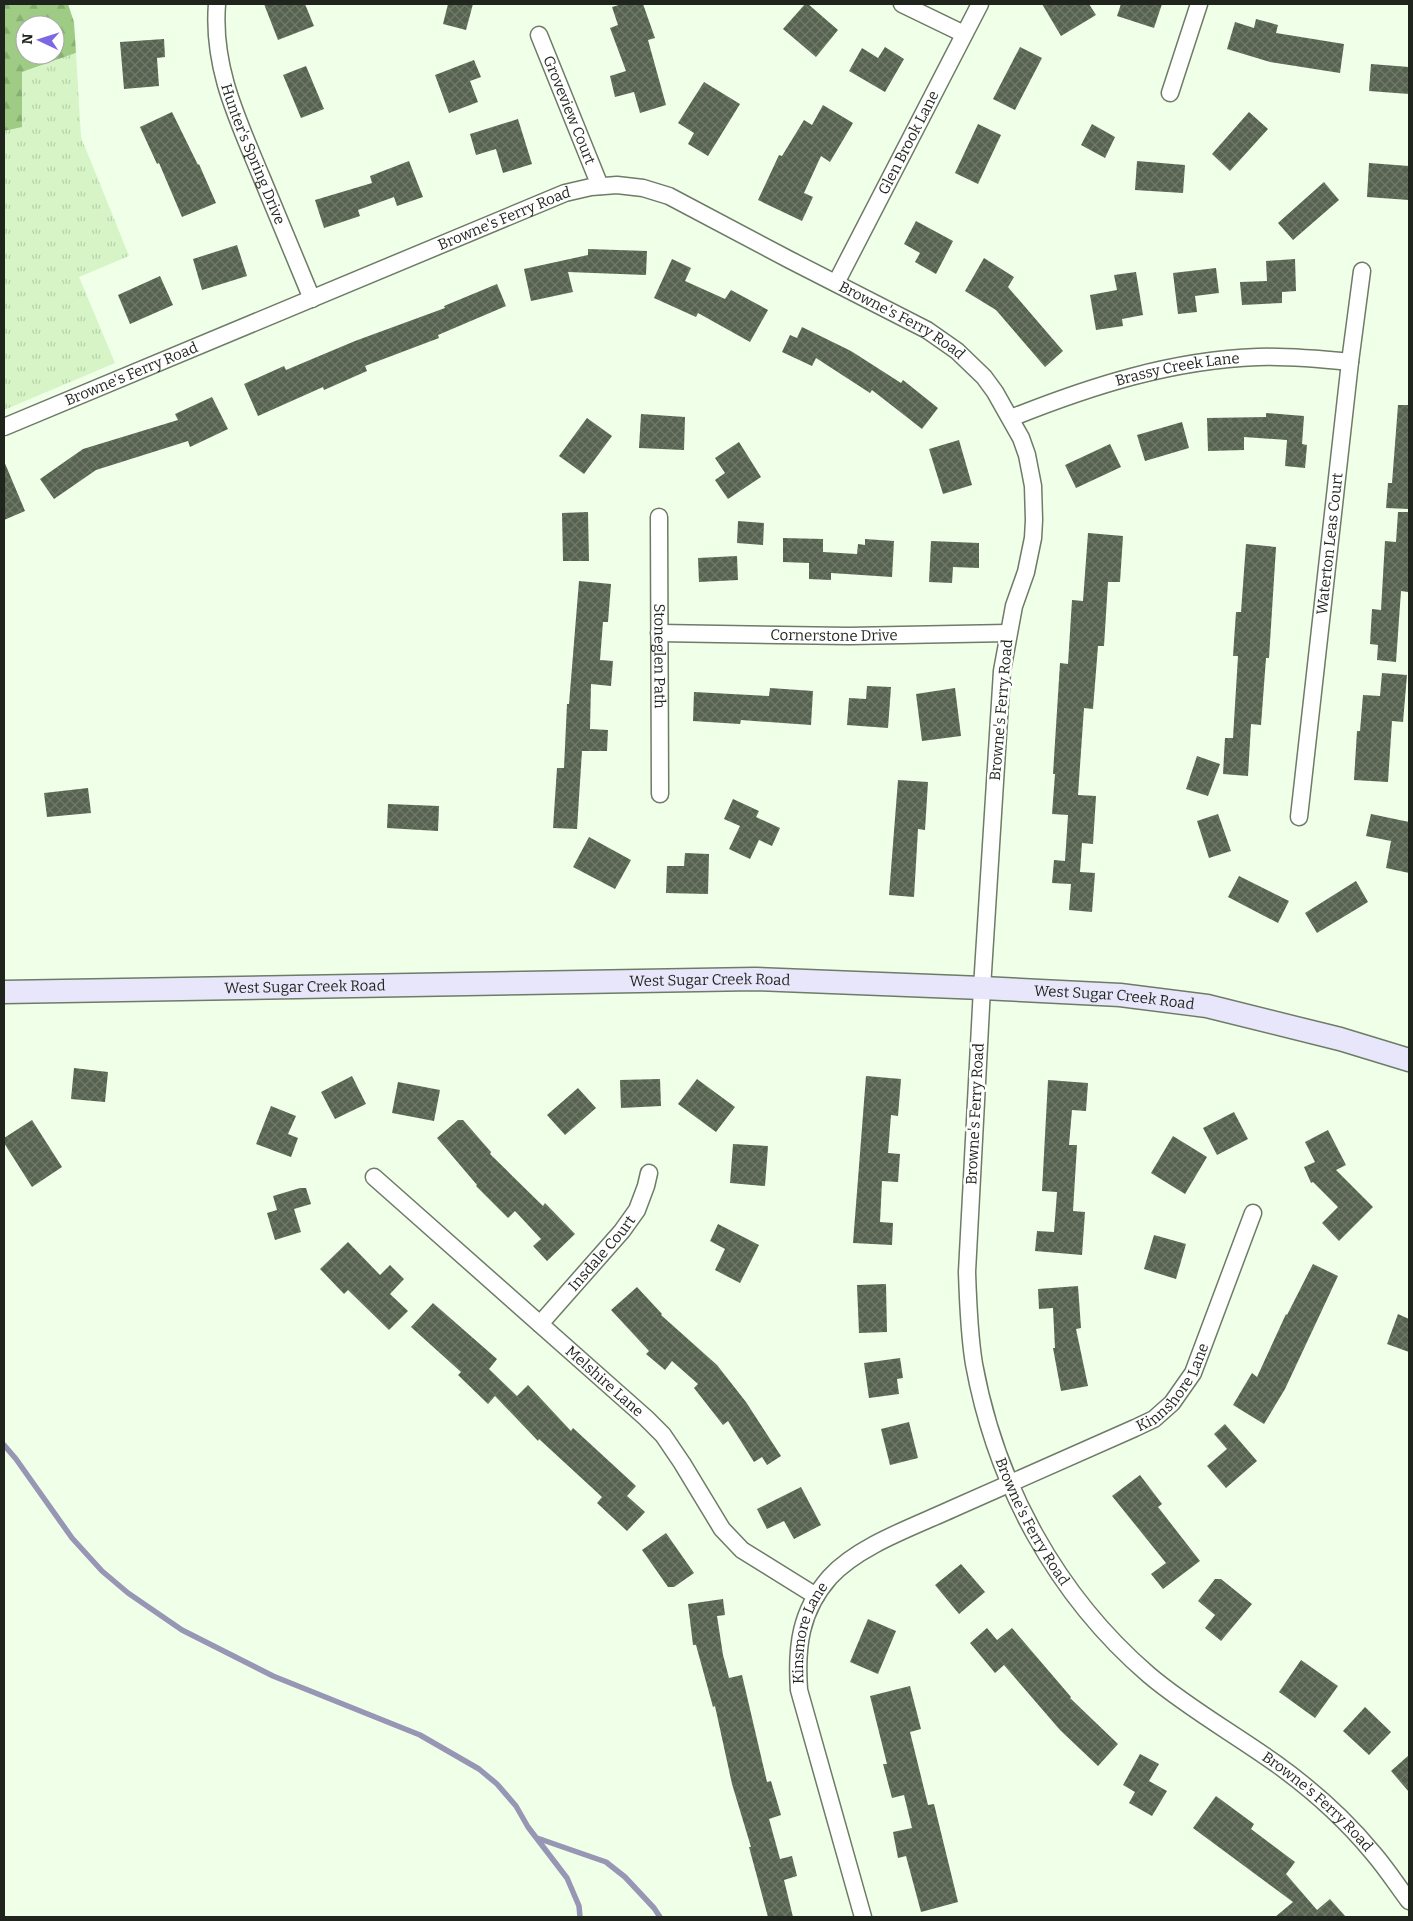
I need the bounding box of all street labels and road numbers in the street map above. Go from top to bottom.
street label: Groveview Court [539,53,600,168]
street label: Hunter's Spring Drive [217,81,289,227]
street label: Glen Brook Lane [874,88,943,198]
street label: Browne's Ferry Road [435,183,572,254]
street label: Browne's Ferry Road [836,278,969,363]
street label: Browne's Ferry Road [62,338,200,410]
street label: Brassy Creek Lane [1113,349,1240,390]
street label: Waterton Leas Court [1313,471,1347,616]
street label: Stoneglen Path [650,603,669,709]
street label: Cornerstone Drive [770,626,898,645]
street label: Browne's Ferry Road [986,638,1016,781]
street label: West Sugar Creek Road [629,970,791,990]
street label: West Sugar Creek Road [224,976,386,997]
street label: West Sugar Creek Road [1034,982,1196,1013]
street label: Browne's Ferry Road [962,1043,988,1185]
street label: Insdale Court [564,1212,639,1295]
street label: Kinnshore Lane [1133,1341,1212,1435]
street label: Melshire Lane [562,1342,647,1421]
street label: Browne's Ferry Road [991,1455,1073,1589]
street label: Kinsmore Lane [789,1578,832,1684]
street label: Browne's Ferry Road [1259,1748,1377,1855]

